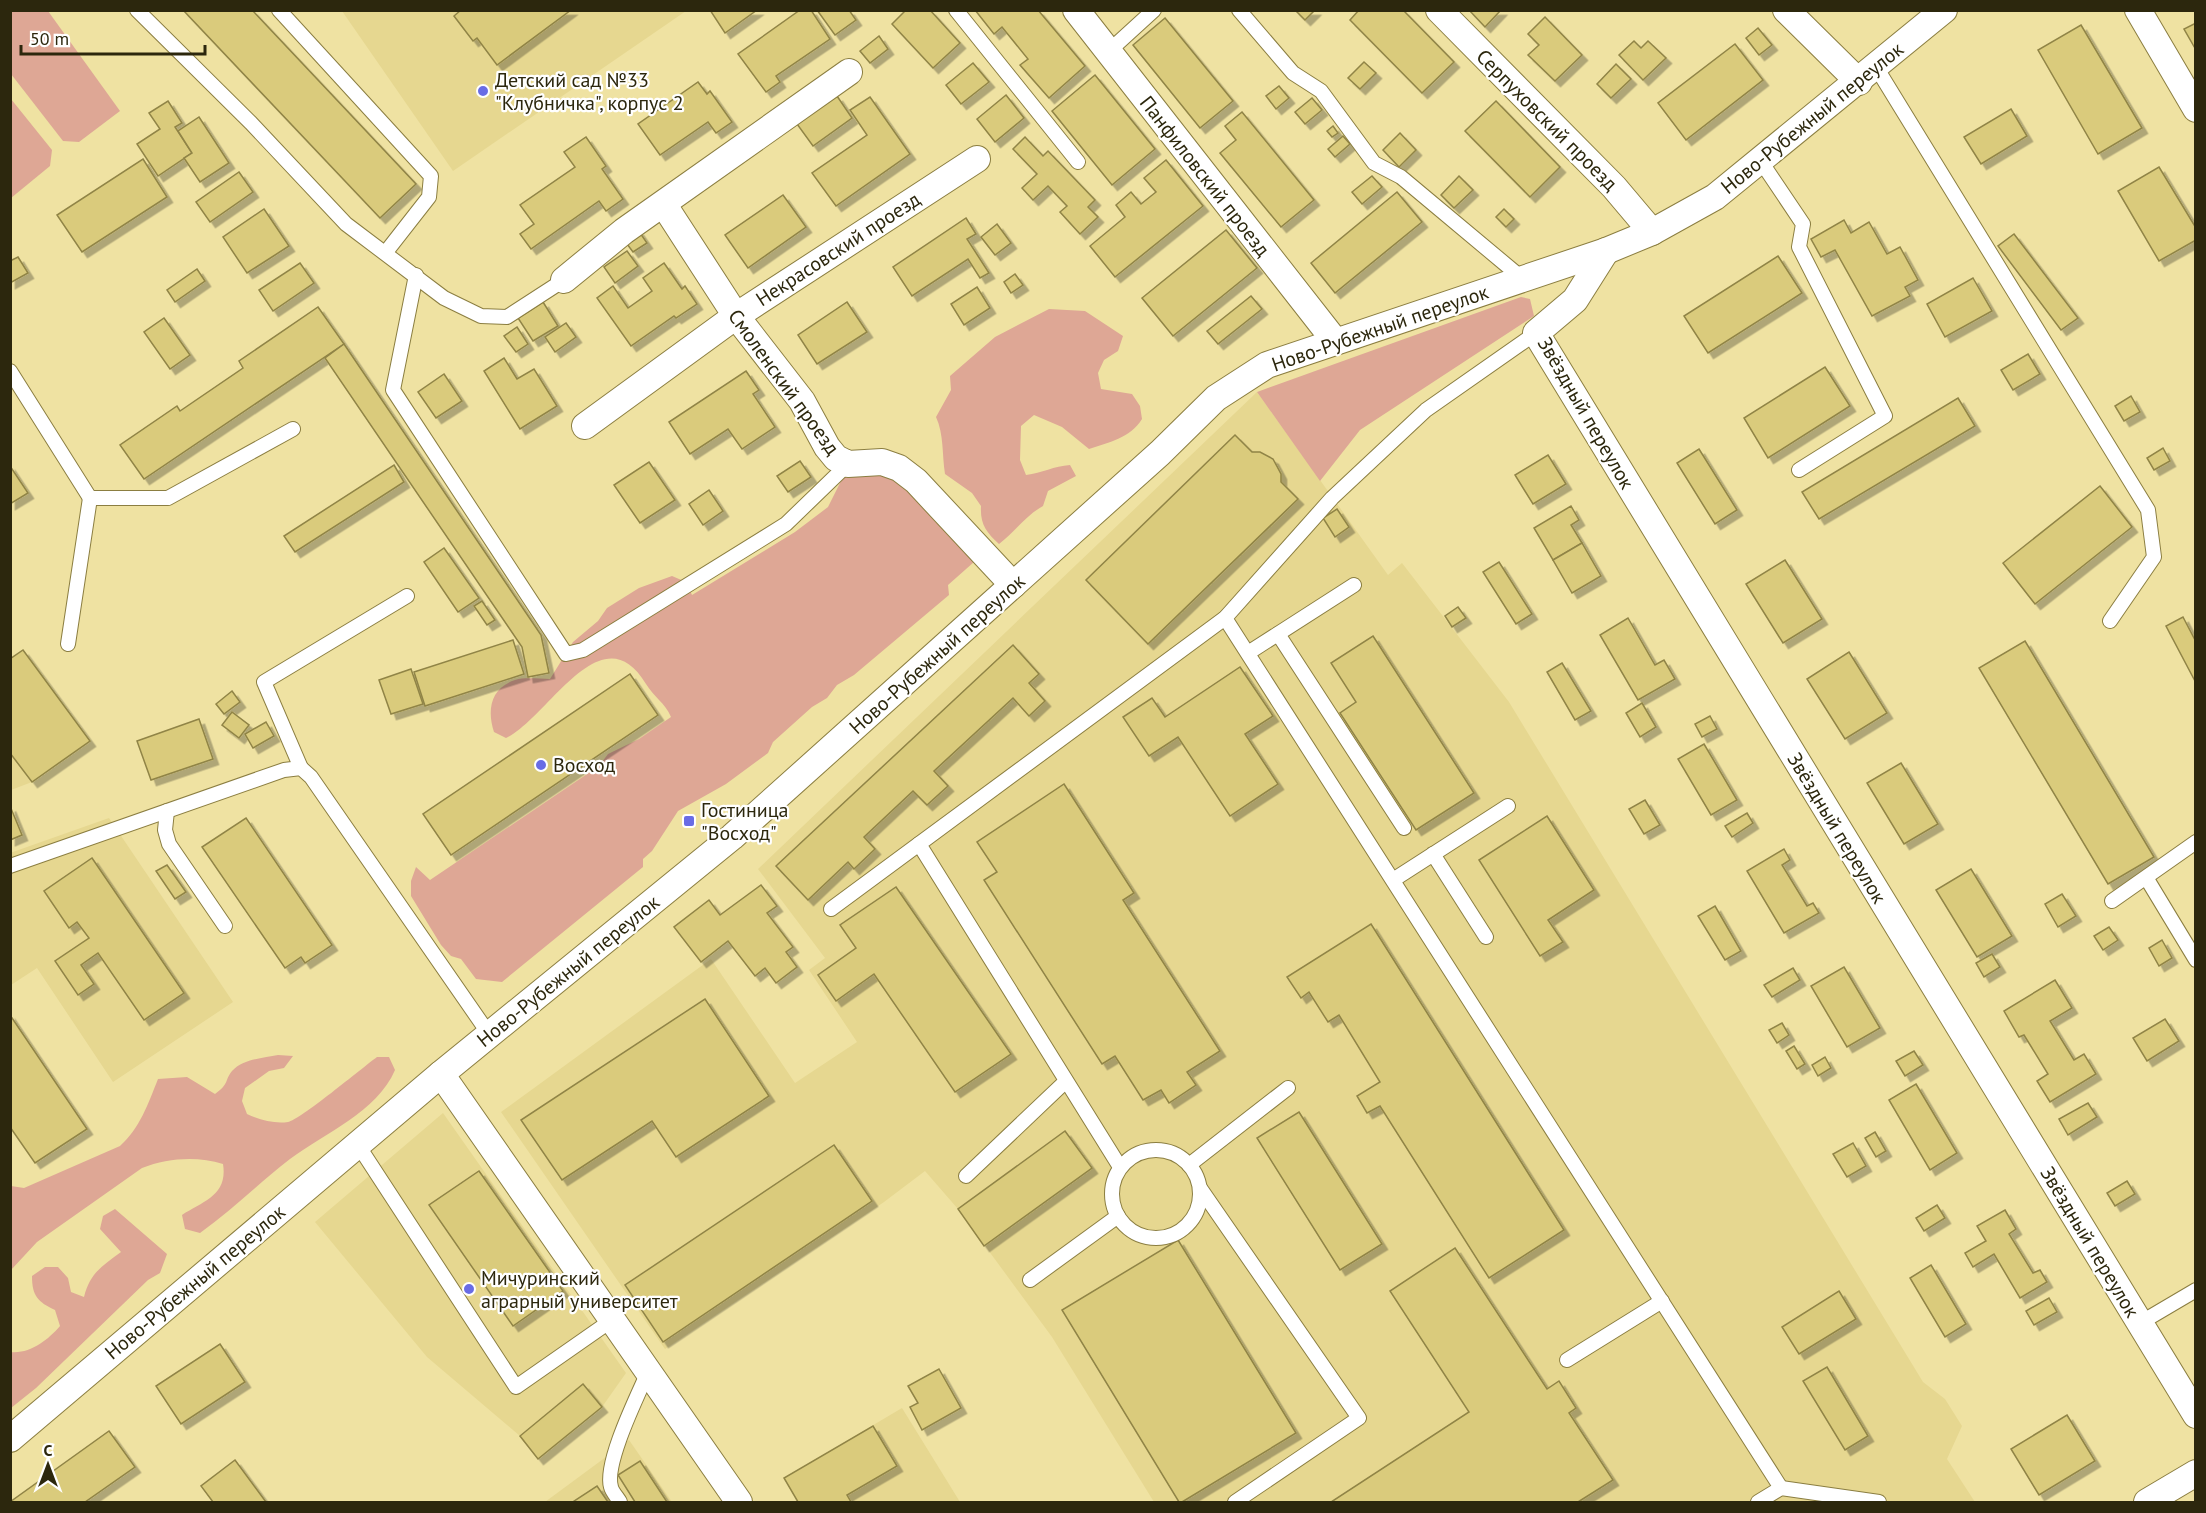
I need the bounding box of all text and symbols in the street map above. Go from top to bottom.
scale bar [21,18,206,56]
text: 50 m [30,27,69,50]
street label: Ново-Рубежный переулок [1715,36,1909,200]
street label: Серпуховский проезд [1471,44,1623,196]
place label: Детский сад №33 "Клубничка", корпус 2 [495,67,684,116]
marker: Детский сад №33 "Клубничка", корпус 2 [476,84,490,98]
street label: Панфиловский проезд [1134,90,1276,262]
street label: Некрасовский проезд [751,186,925,312]
street label: Ново-Рубежный переулок [1268,279,1492,377]
street label: Смоленский проезд [722,304,846,460]
street label: Звёздный переулок [1532,332,1640,494]
street label: Ново-Рубежный переулок [844,568,1031,740]
street label: Звёздный переулок [1782,748,1893,909]
place label: Восход [553,752,616,778]
marker: Восход [534,758,548,772]
place label: Гостиница "Восход" [701,797,789,846]
marker: Гостиница "Восход" [682,814,696,828]
street label: Ново-Рубежный переулок [471,889,665,1053]
street label: Звёздный переулок [2035,1162,2146,1323]
street label: Ново-Рубежный переулок [99,1199,291,1365]
place label: Мичуринский аграрный университет [481,1265,678,1314]
marker: Мичуринский аграрный университет [462,1282,476,1296]
north arrow [18,1435,78,1495]
text: С [44,1440,53,1460]

